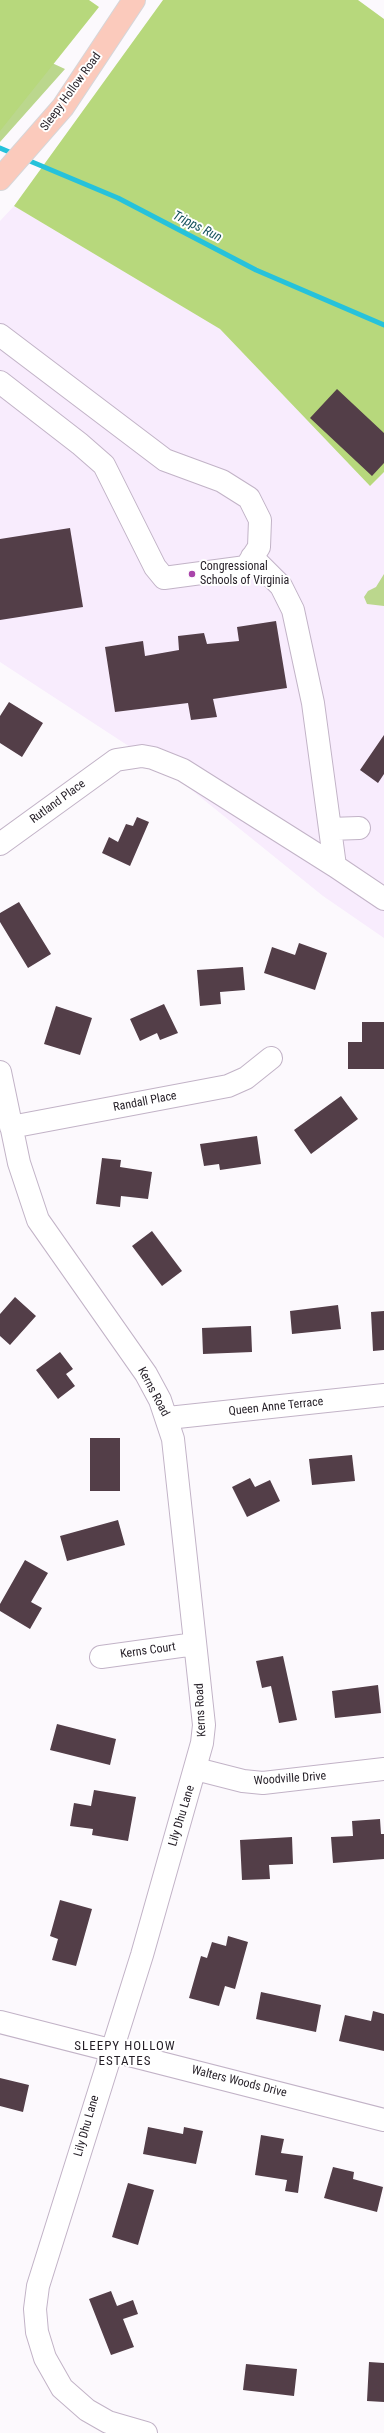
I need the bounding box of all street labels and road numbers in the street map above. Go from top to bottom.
street label: Sleepy Hollow Road [38,50,104,134]
street label: Rutland Place [27,777,89,827]
street label: Randall Place [112,1089,178,1115]
street label: Kerns Road [134,1365,172,1419]
street label: Queen Anne Terrace [228,1395,324,1419]
street label: Kerns Court [119,1640,177,1662]
street label: Kerns Road [192,1683,210,1737]
street label: Woodville Drive [253,1769,327,1789]
street label: Lily Dhu Lane [166,1784,198,1848]
street label: Walters Woods Drive [190,2063,288,2101]
street label: Lily Dhu Lane [71,2094,103,2158]

